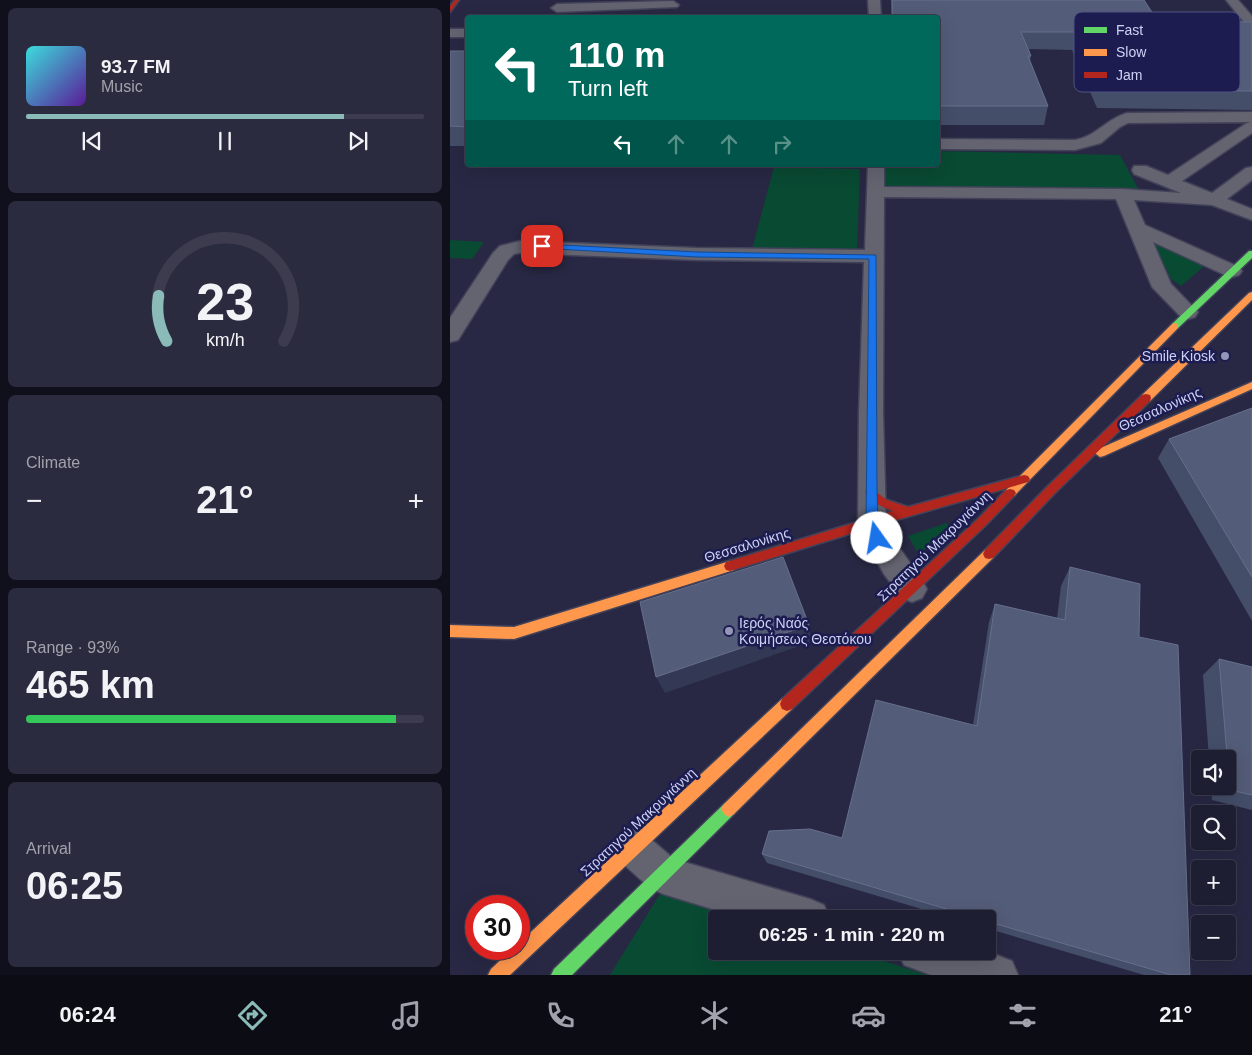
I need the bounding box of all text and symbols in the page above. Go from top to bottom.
legend [1074,12,1240,92]
text: Fast [1116,22,1143,38]
icon: left [485,35,550,100]
text: 110 m [568,35,665,74]
text: Slow [1116,44,1147,60]
text: 93.7 FM [101,56,171,77]
text: Jam [1116,67,1142,83]
text: Turn left [568,76,648,101]
text: Music [101,78,143,95]
icon: previous [78,127,106,155]
icon: pause [211,127,239,155]
icon: next [344,127,372,155]
icon: left [609,130,637,158]
icon: ahead [662,130,690,158]
icon: ahead [715,130,743,158]
icon: right [768,130,796,158]
pin [521,225,563,267]
icon: arrive [528,232,556,260]
text: 23 [196,273,254,331]
text: km/h [206,330,244,350]
place label: Smile Kiosk [1142,348,1216,364]
marker: Smile Kiosk [1219,350,1231,362]
street label: Θεσσαλονίκης [1116,384,1204,434]
text: Climate [26,454,80,471]
text: 21° [196,479,254,521]
text: − [26,485,42,516]
text: + [408,485,424,516]
street label: Στρατηγού Μακρυγιάννη [874,488,994,604]
position arrow [850,511,902,563]
street label: Θεσσαλονίκης [702,524,792,566]
place label: Ιερός Ναός Κοιμήσεως Θεοτόκου [739,615,872,647]
marker: Ιερός Ναός Κοιμήσεως Θεοτόκου [723,625,735,637]
text: Range · 93% [26,639,119,656]
text: 465 km [26,664,155,706]
map controls [1191,750,1236,960]
button: sound [1191,750,1236,795]
street label: Στρατηγού Μακρυγιάννη [577,764,699,880]
button: search [1191,805,1236,850]
text: Arrival [26,840,71,857]
button: + [1191,860,1236,905]
text: 06:25 [26,865,123,907]
speed limit sign: 30 [465,895,530,960]
button: − [1191,915,1236,960]
text: 06:25 · 1 min · 220 m [759,924,945,945]
icon: directions [235,998,270,1033]
icon: music [389,998,424,1033]
icon: phone [543,998,578,1033]
icon: climate [697,998,732,1033]
icon: car [851,998,886,1033]
icon: filters [1005,998,1040,1033]
text: 06:24 [60,1002,116,1027]
text: 21° [1159,1002,1192,1027]

